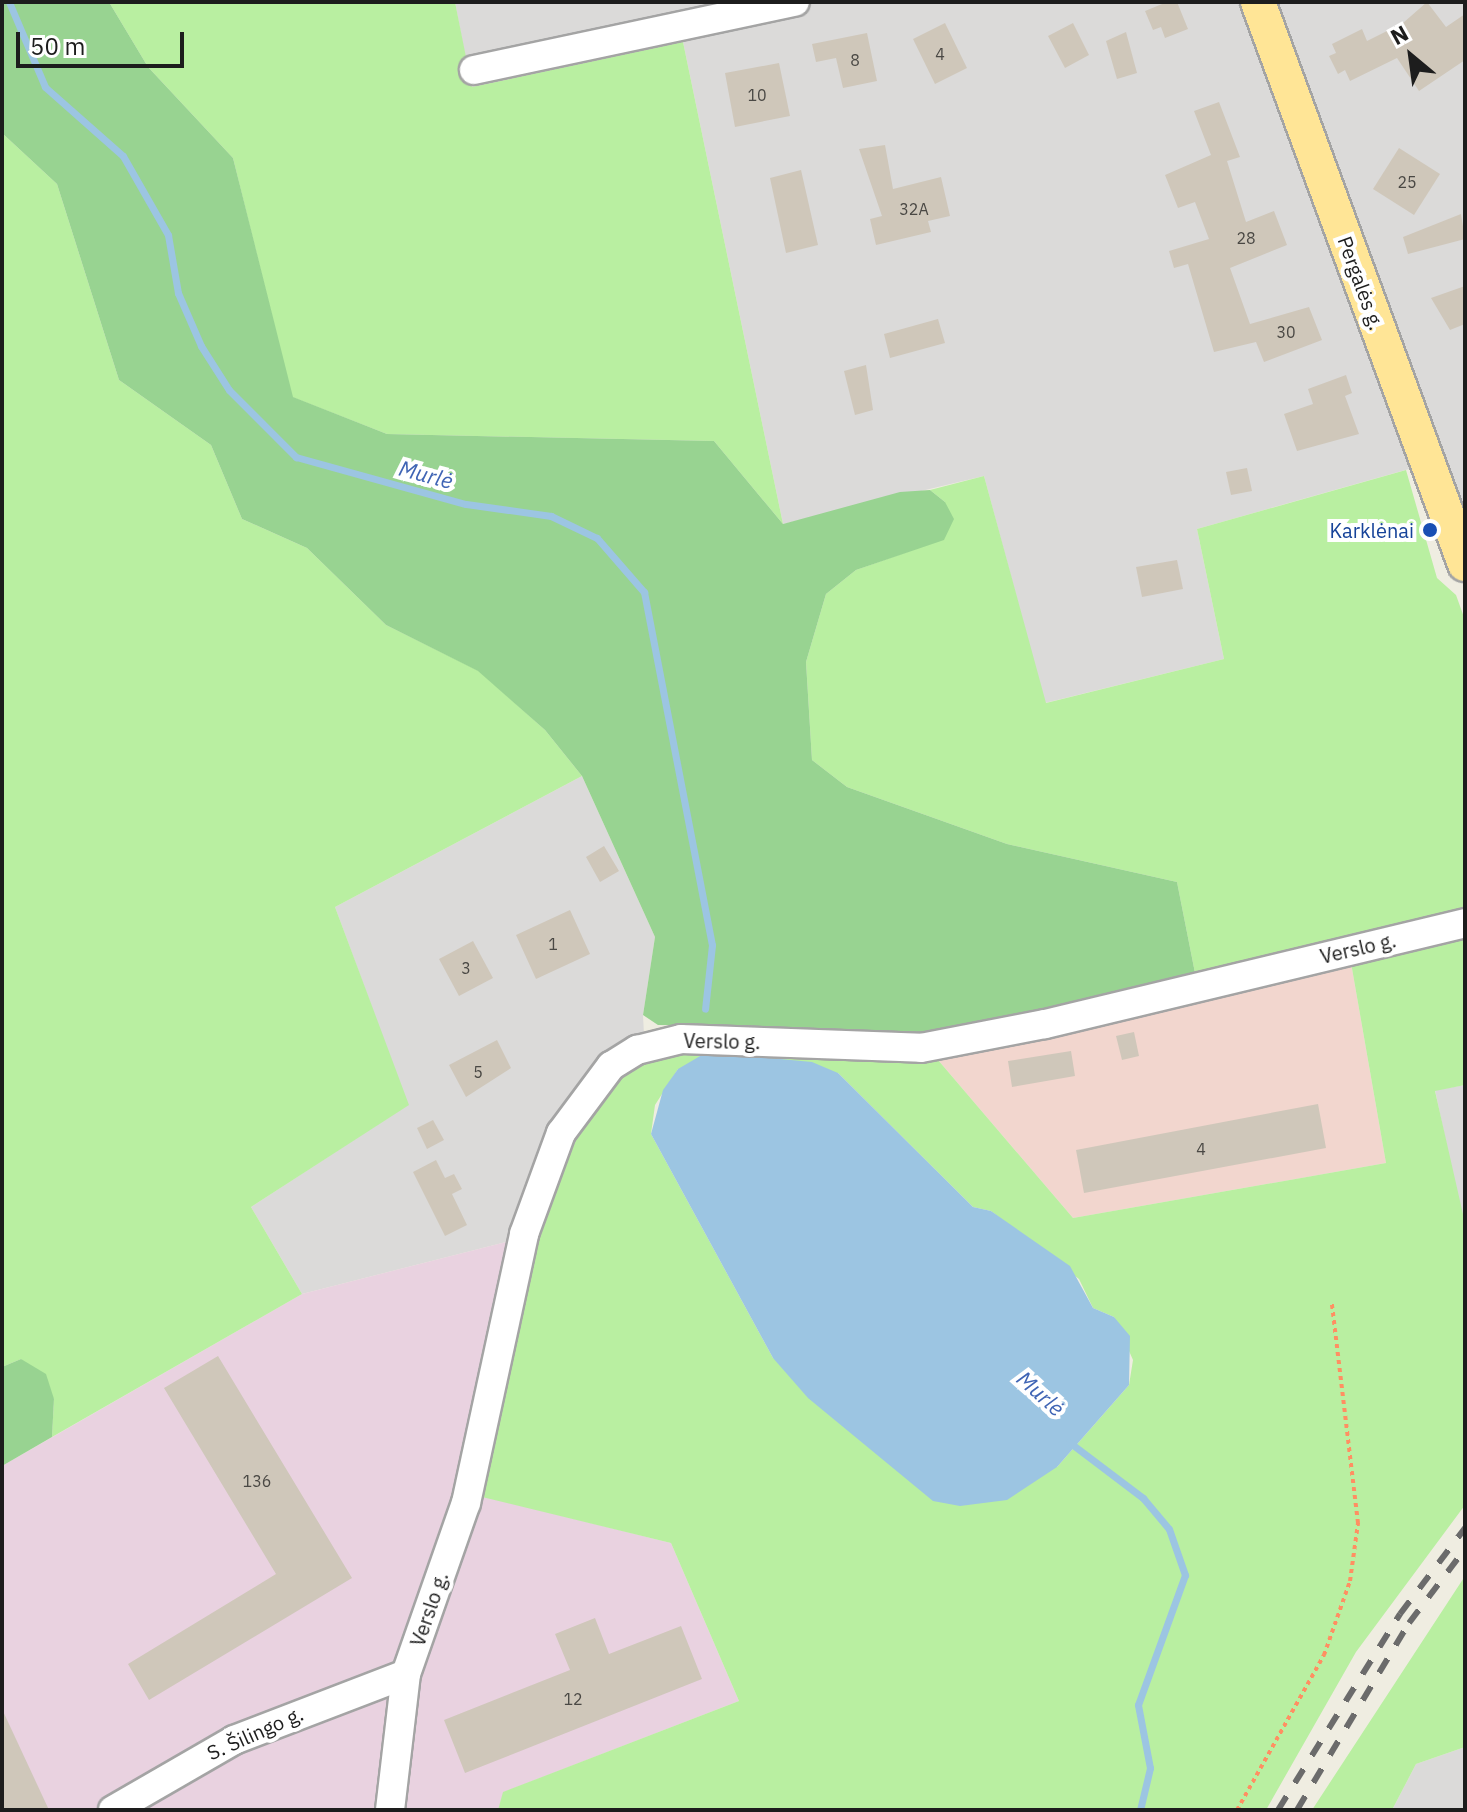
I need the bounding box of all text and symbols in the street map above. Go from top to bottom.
scale bar [20,16,188,66]
north arrow [1371,16,1451,96]
text: N [1385,18,1413,51]
text: 50 m [30,30,85,62]
house number: 4 [935,44,945,64]
house number: 8 [850,50,860,70]
house number: 10 [747,85,767,105]
house number: 25 [1397,172,1417,192]
house number: 32A [899,199,929,219]
house number: 28 [1236,228,1256,248]
street label: Pergalės g. [1333,233,1389,333]
house number: 30 [1276,322,1296,342]
water label: Murlė [396,454,456,494]
place label: Karklėnai [1330,518,1414,542]
marker: Karklėnai [1421,521,1439,539]
street label: Verslo g. [1318,928,1398,968]
house number: 1 [548,934,558,954]
house number: 3 [461,958,471,978]
street label: Verslo g. [683,1028,761,1054]
house number: 5 [473,1062,483,1082]
house number: 4 [1196,1139,1206,1159]
water label: Murlė [1012,1365,1070,1421]
house number: 136 [243,1471,271,1491]
street label: Verslo g. [405,1569,453,1649]
house number: 12 [563,1689,583,1709]
street label: S. Šilingo g. [203,1701,307,1765]

